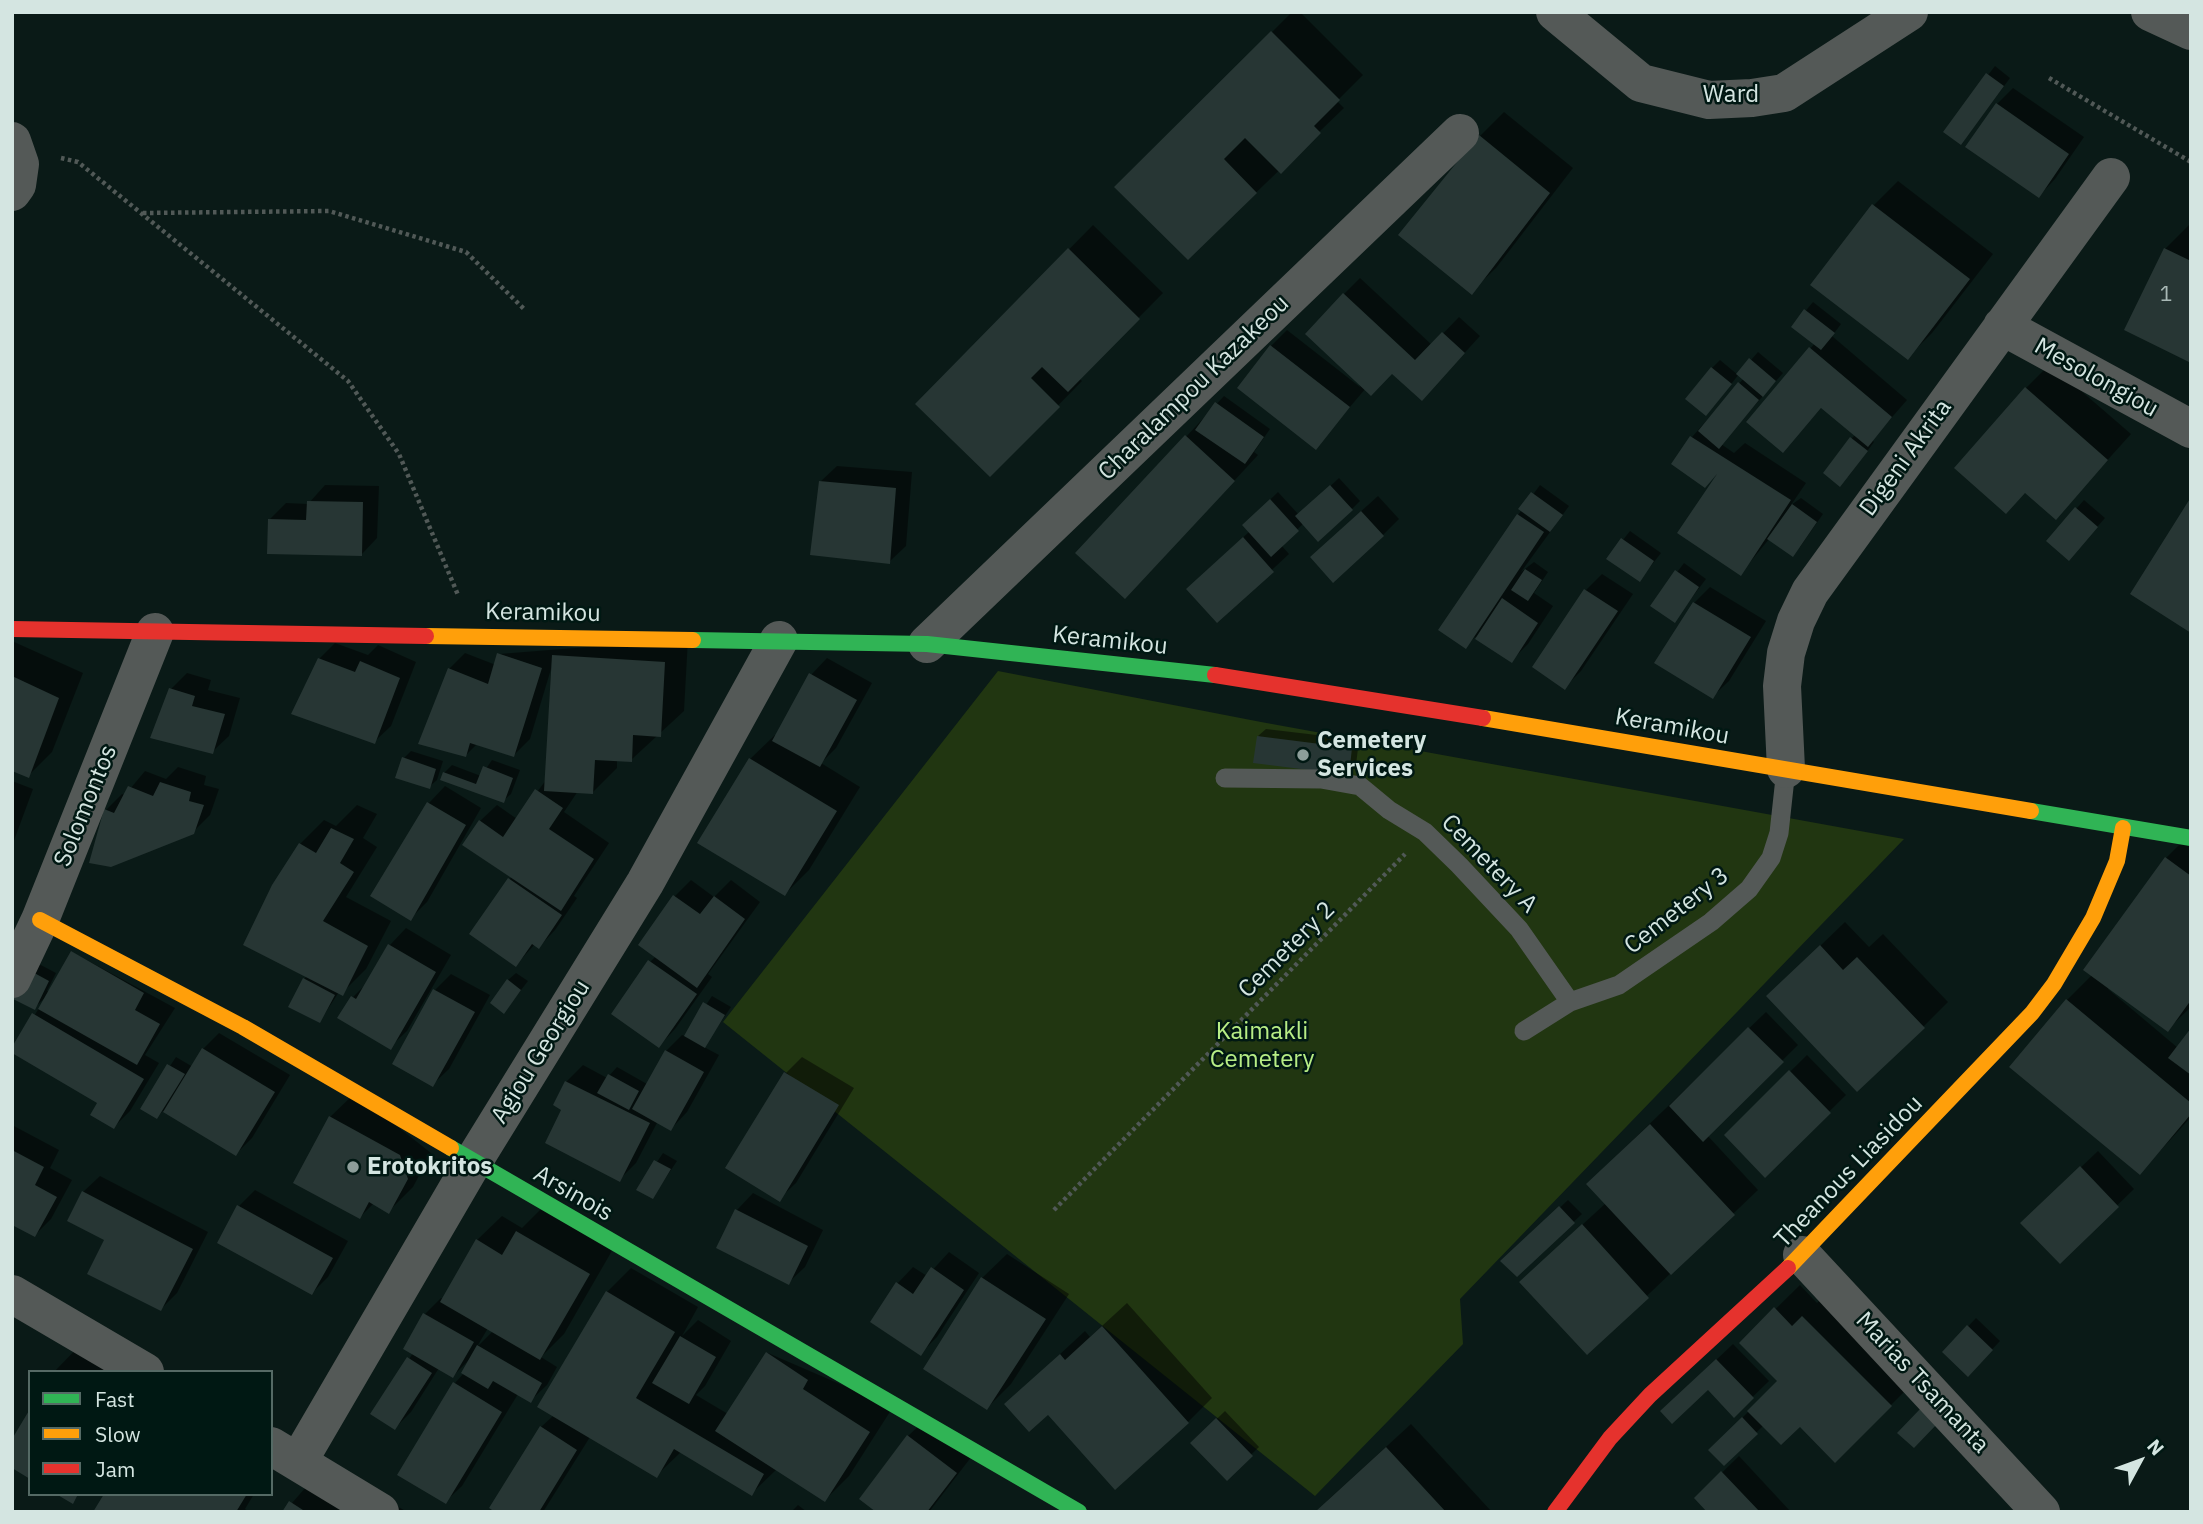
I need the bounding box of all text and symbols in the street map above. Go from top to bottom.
street label: Ward [1703,81,1759,109]
house number: 1 [2160,282,2172,308]
street label: Charalampou Kazakeou [1093,289,1295,487]
street label: Mesolongiou [2029,332,2163,424]
street label: Digeni Akrita [1854,394,1958,522]
street label: Keramikou [485,598,601,628]
street label: Keramikou [1051,621,1169,661]
street label: Keramikou [1613,703,1731,751]
place label: Cemetery Services [1317,727,1426,783]
street label: Solomontos [49,741,123,871]
marker: Cemetery Services [1295,747,1311,763]
street label: Cemetery A [1435,809,1543,919]
street label: Cemetery 3 [1619,861,1735,961]
street label: Cemetery 2 [1233,896,1341,1004]
street label: Agiou Georgiou [485,975,597,1129]
park label: Kaimakli Cemetery [1210,1018,1314,1074]
street label: Theanous Liasidou [1769,1090,1929,1254]
place label: Erotokritos [367,1153,492,1181]
marker: Erotokritos [345,1159,361,1175]
street label: Arsinois [528,1160,618,1228]
street label: Marias Tsamanta [1849,1306,1995,1460]
legend [28,1370,273,1496]
text: Fast [95,1385,135,1413]
text: Slow [95,1420,141,1448]
north arrow [2105,1426,2175,1496]
text: N [2142,1434,2169,1460]
text: Jam [95,1455,135,1483]

